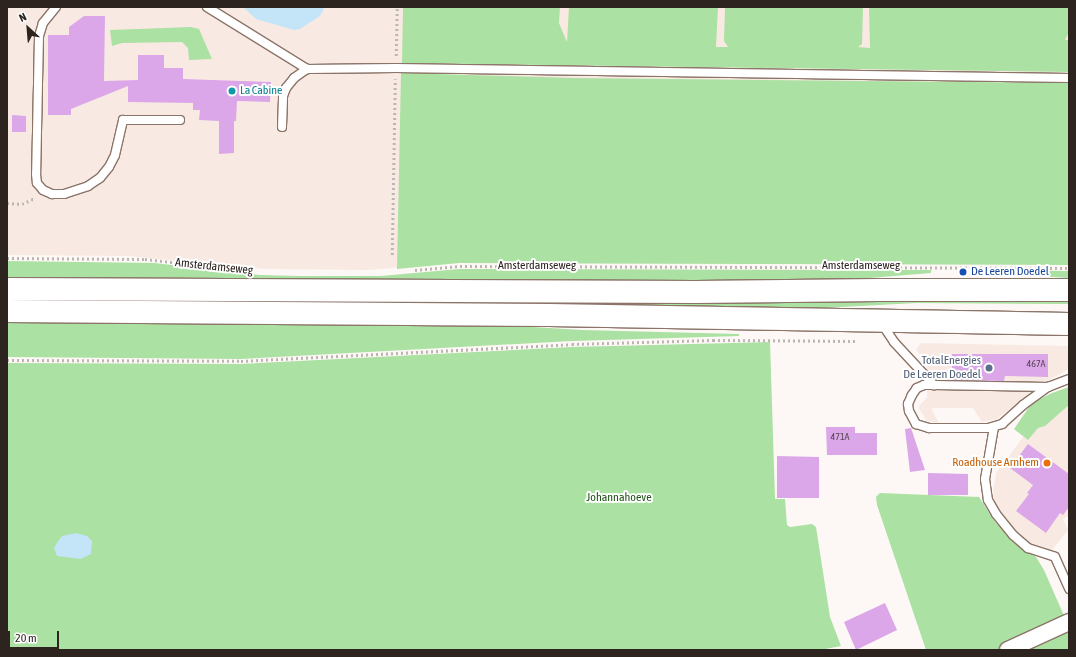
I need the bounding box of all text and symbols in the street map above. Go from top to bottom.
north arrow [8,8,48,48]
text: N [17,10,28,24]
place label: La Cabine [240,84,283,98]
marker: La Cabine [227,86,237,96]
street label: Amsterdamseweg [174,256,254,278]
street label: Amsterdamseweg [498,259,576,273]
street label: Amsterdamseweg [822,259,900,273]
place label: De Leeren Doedel [971,265,1049,279]
marker: De Leeren Doedel [958,267,968,277]
place label: TotalEnergies De Leeren Doedel [903,354,981,382]
house number: 467A [1027,358,1045,370]
marker: TotalEnergies De Leeren Doedel [984,363,994,373]
house number: 471A [831,431,849,443]
place label: Roadhouse Arnhem [952,456,1039,470]
marker: Roadhouse Arnhem [1042,458,1052,468]
park label: Johannahoeve [586,491,652,505]
scale bar [10,623,61,649]
text: 20 m [15,631,37,645]

